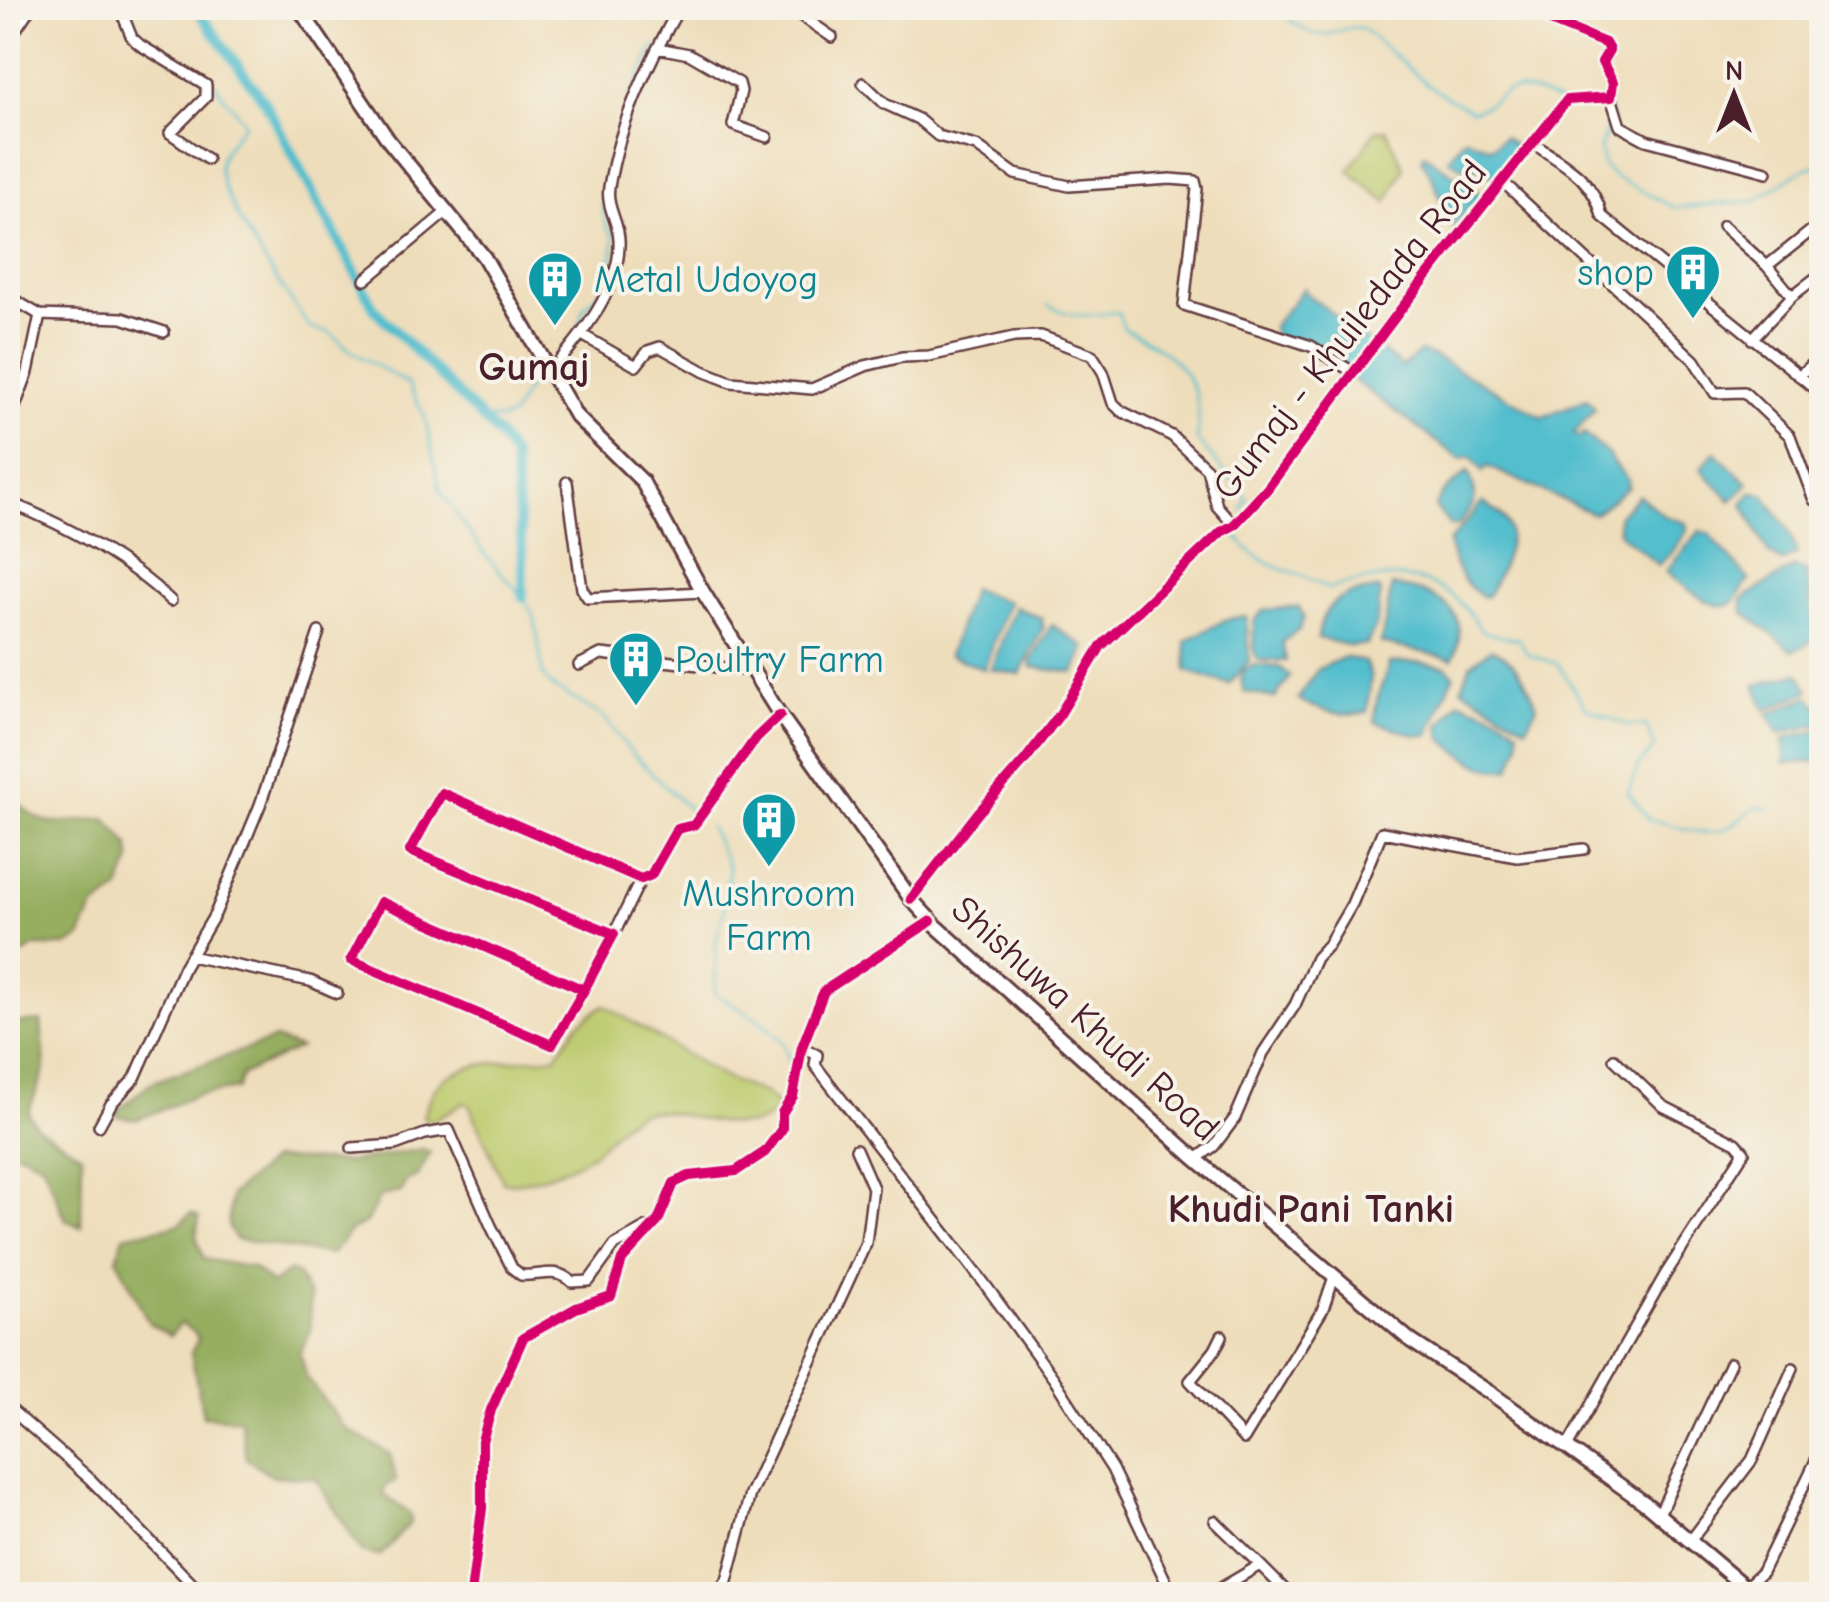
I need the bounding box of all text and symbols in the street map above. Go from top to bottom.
north arrow [1684,45,1784,145]
text: N [1725,55,1743,87]
street label: Gumaj - Khuiledada Road [1204,151,1496,508]
building icon: shop [1663,242,1723,321]
building icon: Metal Udoyog [525,249,585,328]
place label: shop [1578,251,1654,295]
place label: Metal Udoyog [594,258,818,302]
district label: Gumaj [478,344,590,390]
building icon: Poultry Farm [606,629,666,708]
place label: Poultry Farm [675,638,884,682]
building icon: Mushroom Farm [739,790,799,869]
place label: Mushroom Farm [682,872,856,960]
street label: Shishuwa Khudi Road [943,887,1228,1150]
district label: Khudi Pani Tanki [1168,1186,1454,1232]

